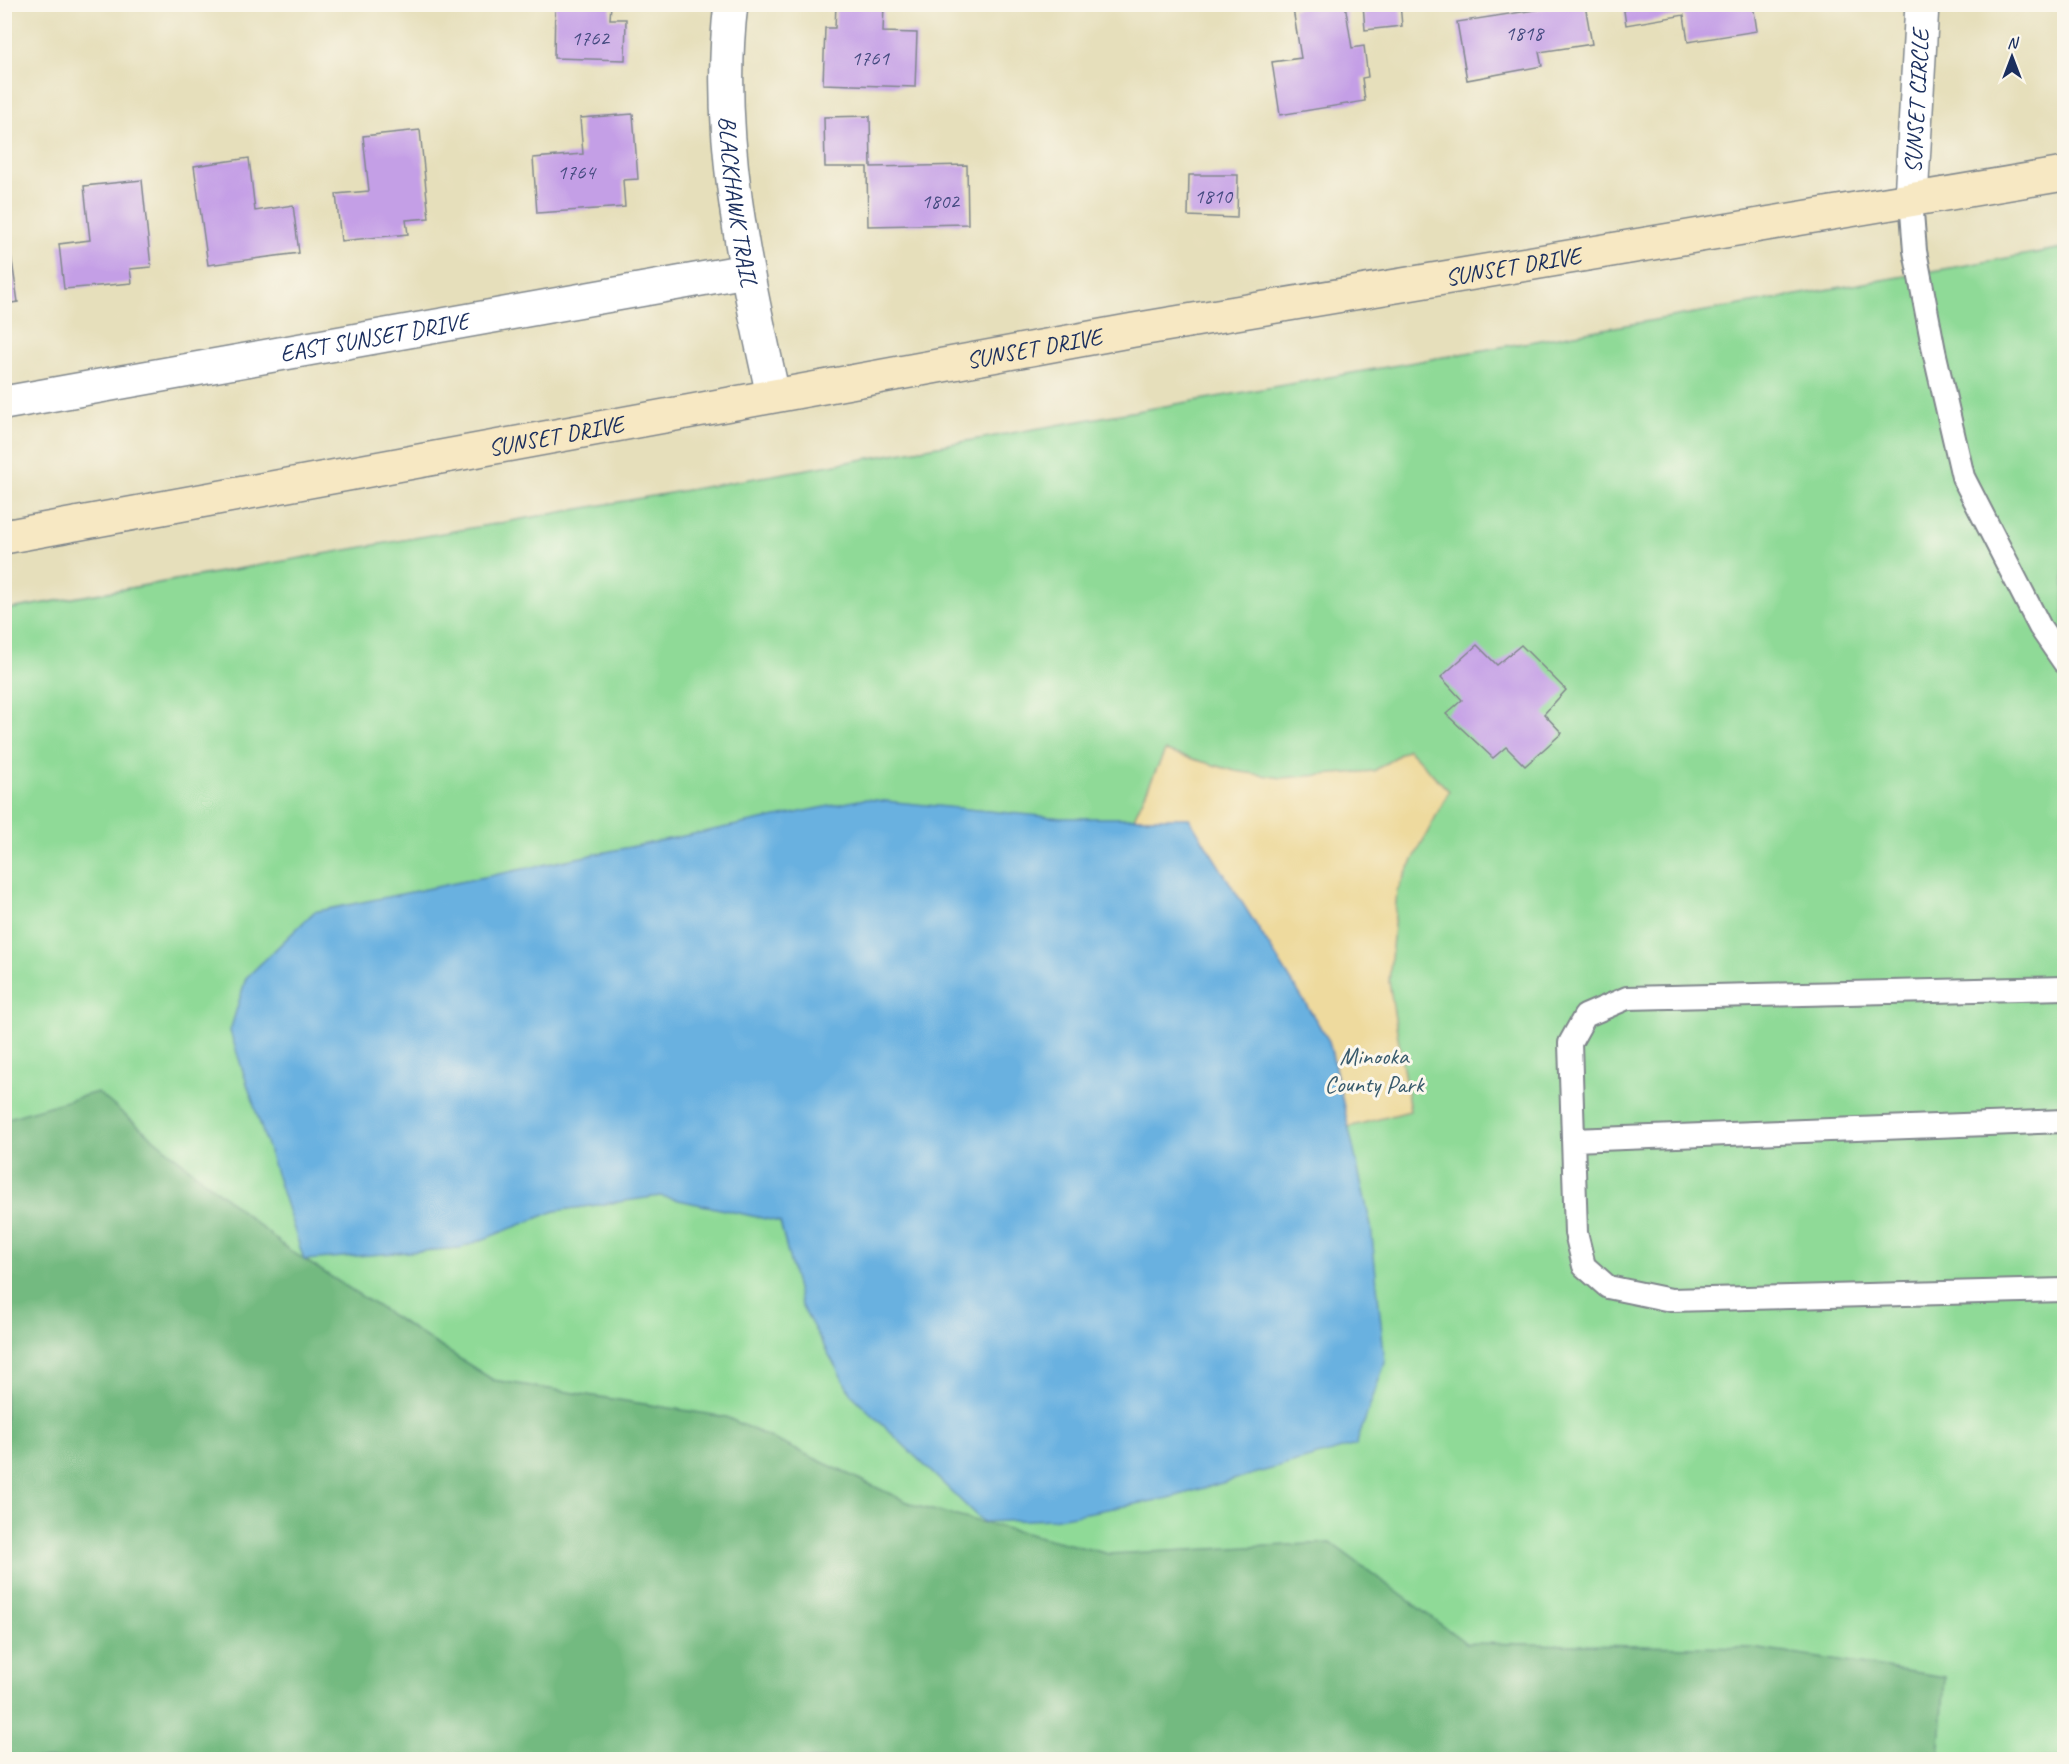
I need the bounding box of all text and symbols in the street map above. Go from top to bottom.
house number: 1818 [1505,20,1545,46]
house number: 1762 [571,25,610,51]
street label: SUNSET CIRCLE [1897,25,1936,174]
north arrow [1982,27,2042,87]
text: N [2007,33,2020,53]
house number: 1761 [851,45,890,71]
street label: BLACKHAWK TRAIL [712,115,765,290]
house number: 1764 [557,159,597,185]
house number: 1810 [1194,183,1233,209]
house number: 1802 [921,188,960,214]
street label: SUNSET DRIVE [1443,240,1586,293]
street label: EAST SUNSET DRIVE [277,305,474,369]
street label: SUNSET DRIVE [964,321,1107,375]
street label: SUNSET DRIVE [486,408,629,463]
park label: Minooka County Park [1325,1041,1426,1099]

